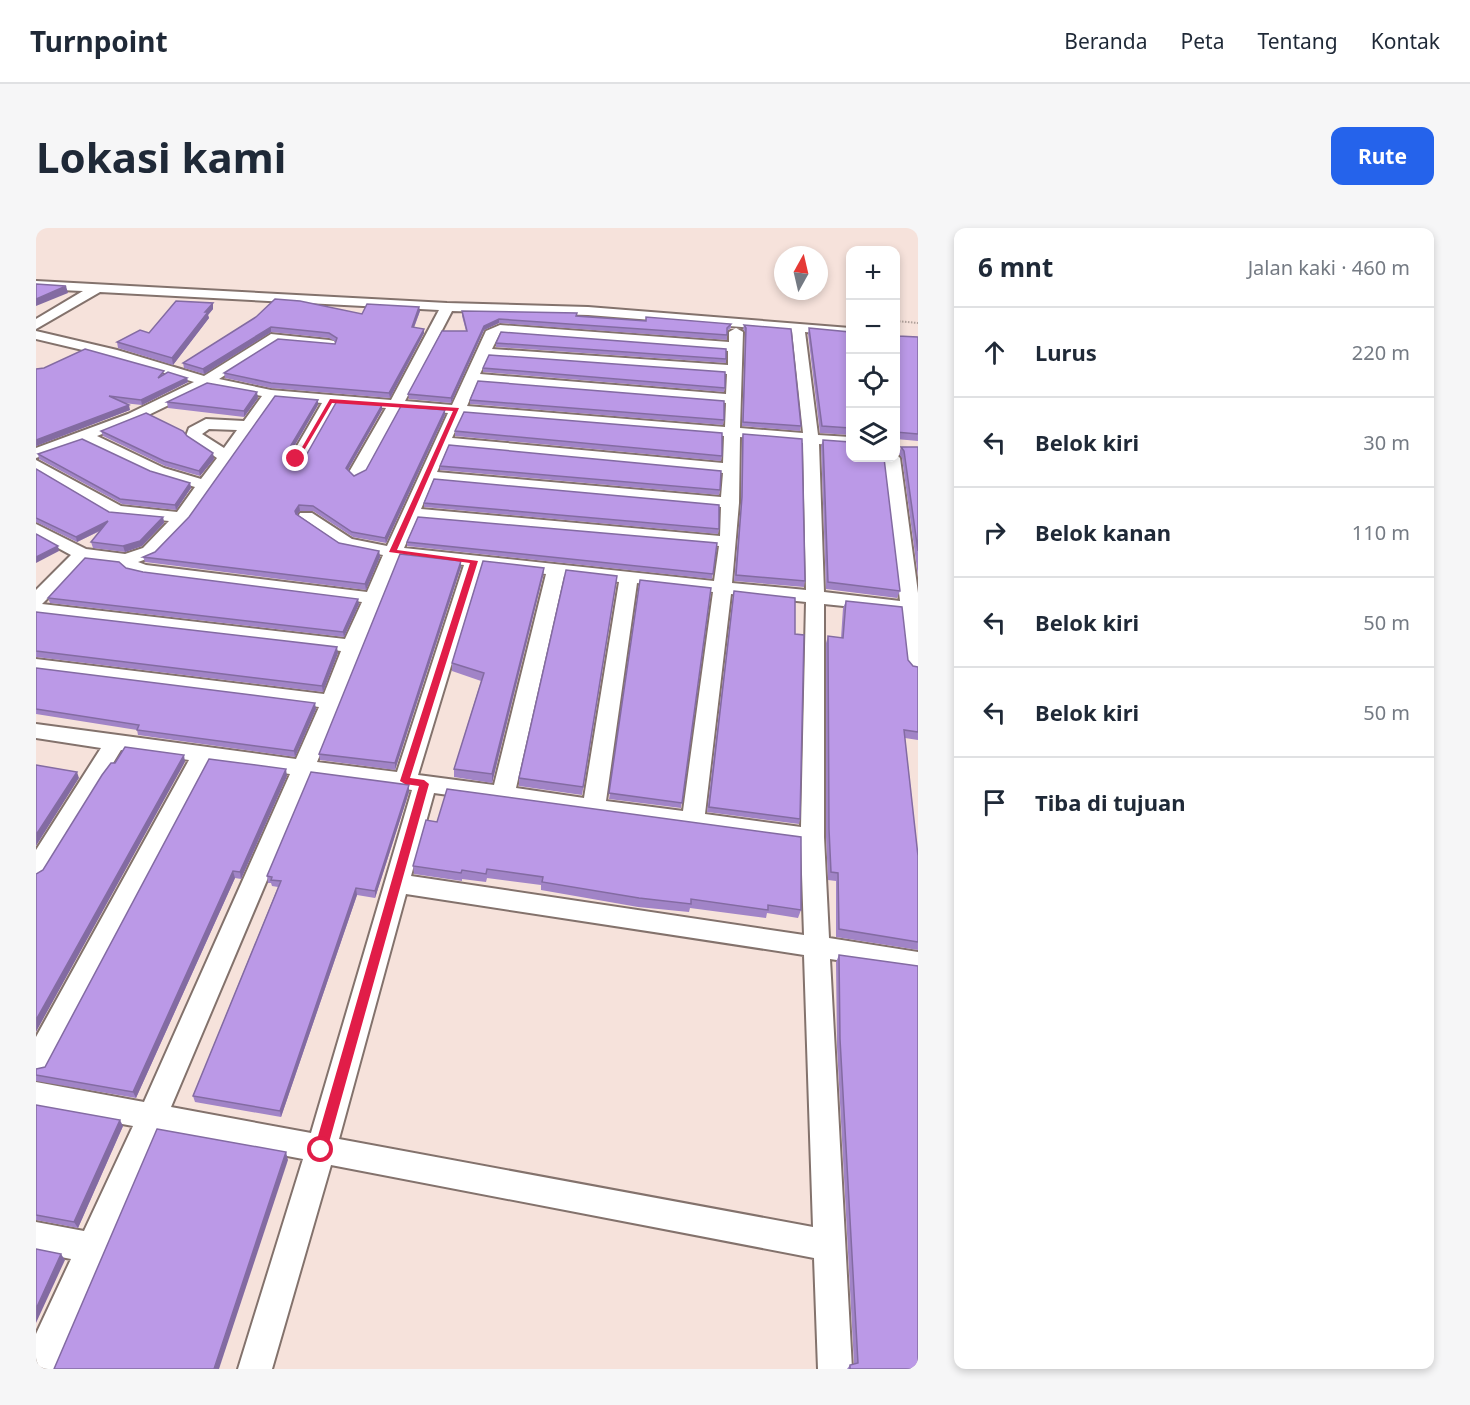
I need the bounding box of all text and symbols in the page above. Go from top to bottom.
text: Turnpoint [30,22,168,60]
text: Beranda [1064,27,1148,55]
text: Peta [1181,27,1224,55]
text: Tentang [1257,27,1338,55]
text: Kontak [1371,27,1440,55]
button: Rute [1331,127,1434,185]
text: Lokasi kami [36,128,286,185]
north arrow [774,246,828,300]
map controls [846,246,900,462]
button: + [846,246,900,300]
text: 6 mnt [978,249,1053,285]
text: Jalan kaki · 460 m [1248,254,1410,281]
button: − [846,300,900,354]
icon: ahead [978,336,1011,369]
text: Lurus [1035,337,1097,367]
text: 220 m [1352,339,1410,366]
button: locate [846,354,900,408]
button: layers [846,408,900,462]
icon: left [978,426,1011,459]
text: Belok kiri [1035,427,1139,457]
text: 30 m [1363,429,1410,456]
route end [282,445,308,471]
icon: right [978,516,1011,549]
text: Belok kanan [1035,517,1171,547]
text: 110 m [1352,519,1410,546]
icon: left [978,606,1011,639]
text: Belok kiri [1035,607,1139,637]
text: 50 m [1363,609,1410,636]
icon: left [978,696,1011,729]
text: Belok kiri [1035,697,1139,727]
text: 50 m [1363,699,1410,726]
icon: arrive [978,786,1011,819]
text: Tiba di tujuan [1035,787,1185,817]
route start [307,1136,333,1162]

